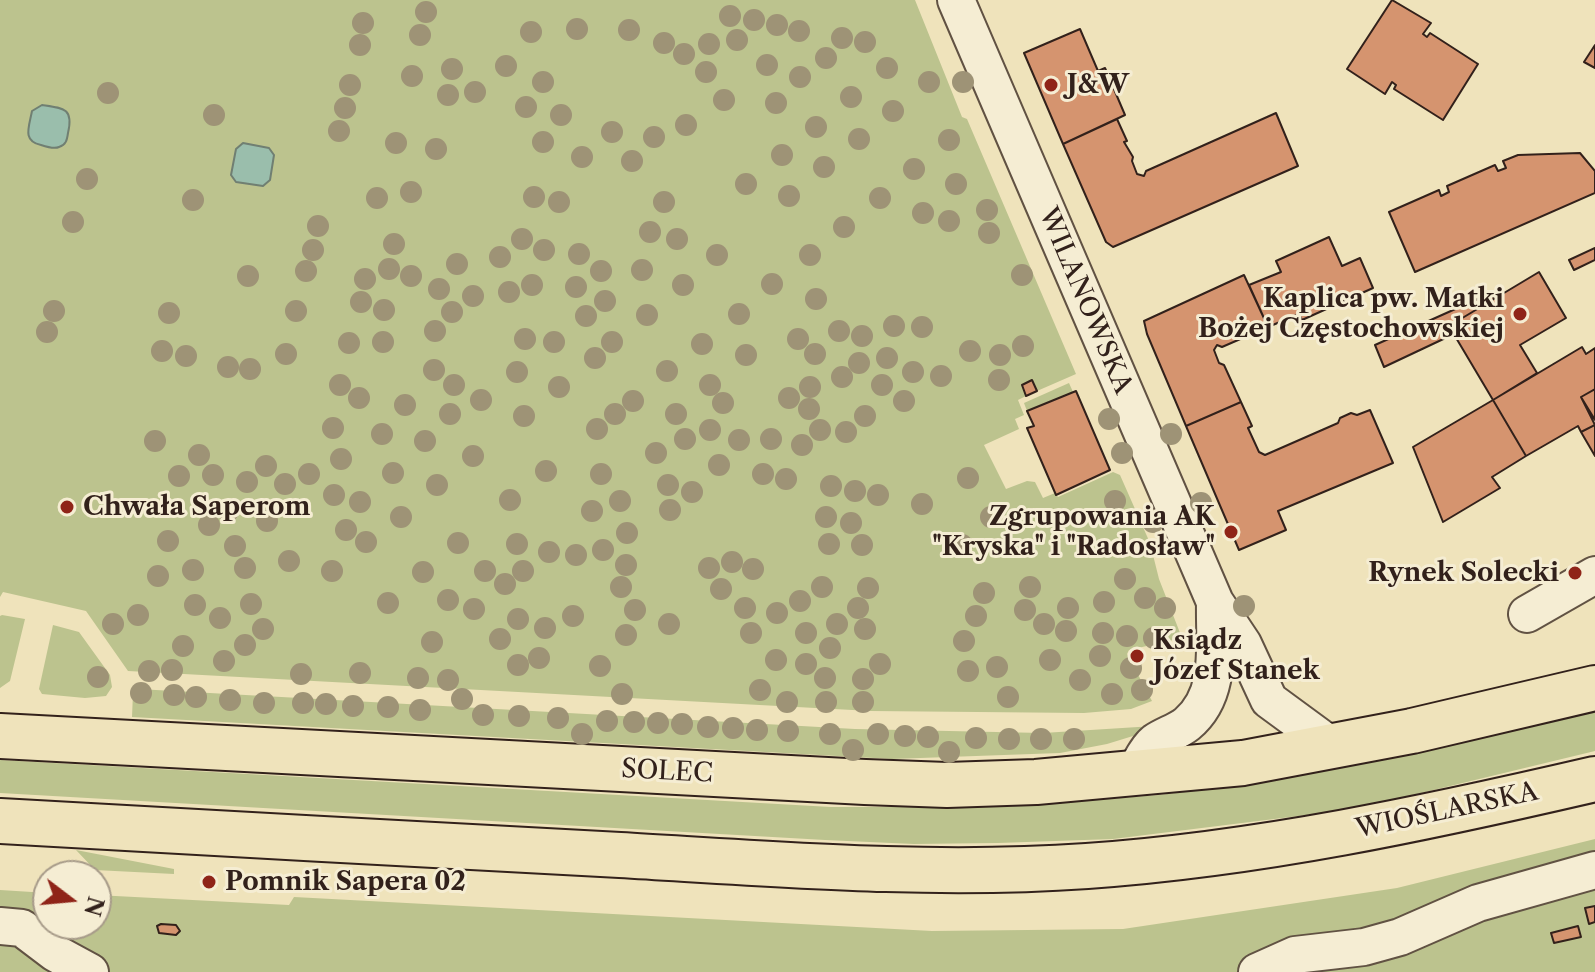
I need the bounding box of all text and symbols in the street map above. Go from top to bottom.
place label: J&W [1067,69,1129,101]
marker: J&W [1042,76,1060,94]
street label: WILANOWSKA [1032,203,1138,399]
place label: Kaplica pw. Matki Bożej Częstochowskiej [1198,283,1504,344]
marker: Kaplica pw. Matki Bożej Częstochowskiej [1511,305,1529,323]
place label: Chwała Saperom [83,491,311,523]
marker: Chwała Saperom [58,498,76,516]
place label: Zgrupowania AK "Kryska" i "Radosław" [932,501,1215,562]
marker: Zgrupowania AK "Kryska" i "Radosław" [1222,523,1240,541]
place label: Rynek Solecki [1368,557,1559,589]
marker: Rynek Solecki [1566,564,1584,582]
place label: Ksiądz Józef Stanek [1153,625,1320,686]
marker: Ksiądz Józef Stanek [1128,647,1146,665]
street label: SOLEC [620,754,714,790]
street label: WIOŚLARSKA [1353,776,1541,846]
north arrow [32,860,112,940]
place label: Pomnik Sapera 02 [225,866,466,898]
marker: Pomnik Sapera 02 [200,873,218,891]
text: N [78,893,109,919]

